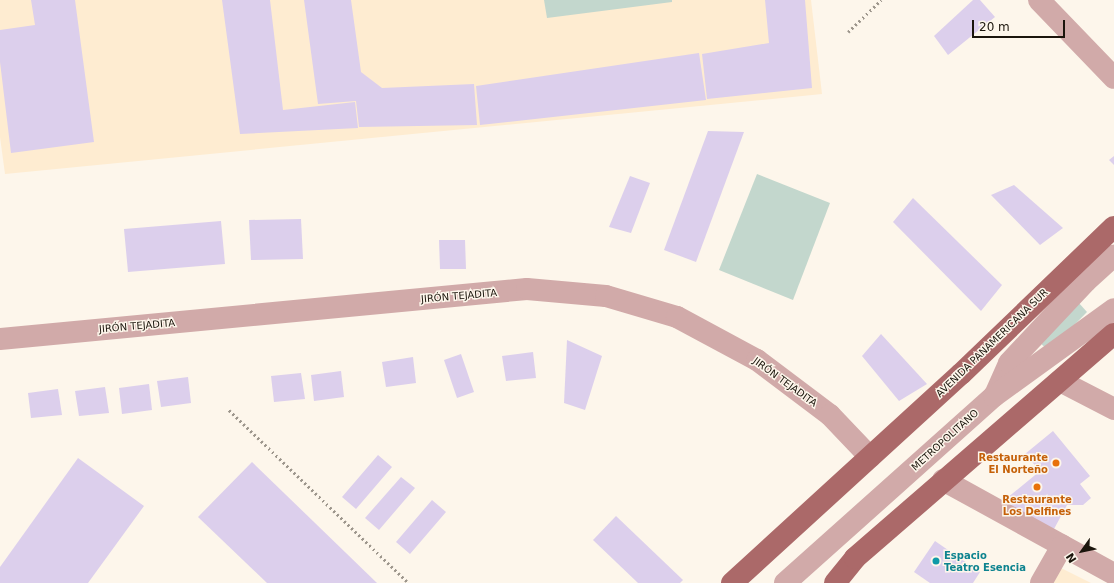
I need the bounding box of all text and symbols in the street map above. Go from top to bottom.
scale bar [974,12,1067,38]
text: 20 m [979,20,1010,34]
street label: AVENIDA PANAMERICANA SUR [934,286,1050,400]
street label: JIRÓN TEJADITA [421,287,497,305]
street label: JIRÓN TEJADITA [99,317,175,335]
street label: JIRÓN TEJADITA [751,355,819,409]
street label: METROPOLITANO [909,407,981,473]
place label: Restaurante El Norteño [979,451,1048,474]
marker: Restaurante El Norteño [1051,458,1061,468]
marker: Restaurante Los Delfines [1032,482,1042,492]
place label: Restaurante Los Delfines [1002,493,1072,516]
north arrow [1062,531,1102,571]
place label: Espacio Teatro Esencia [944,549,1026,572]
text: N [1064,550,1079,565]
marker: Espacio Teatro Esencia [931,556,941,566]

